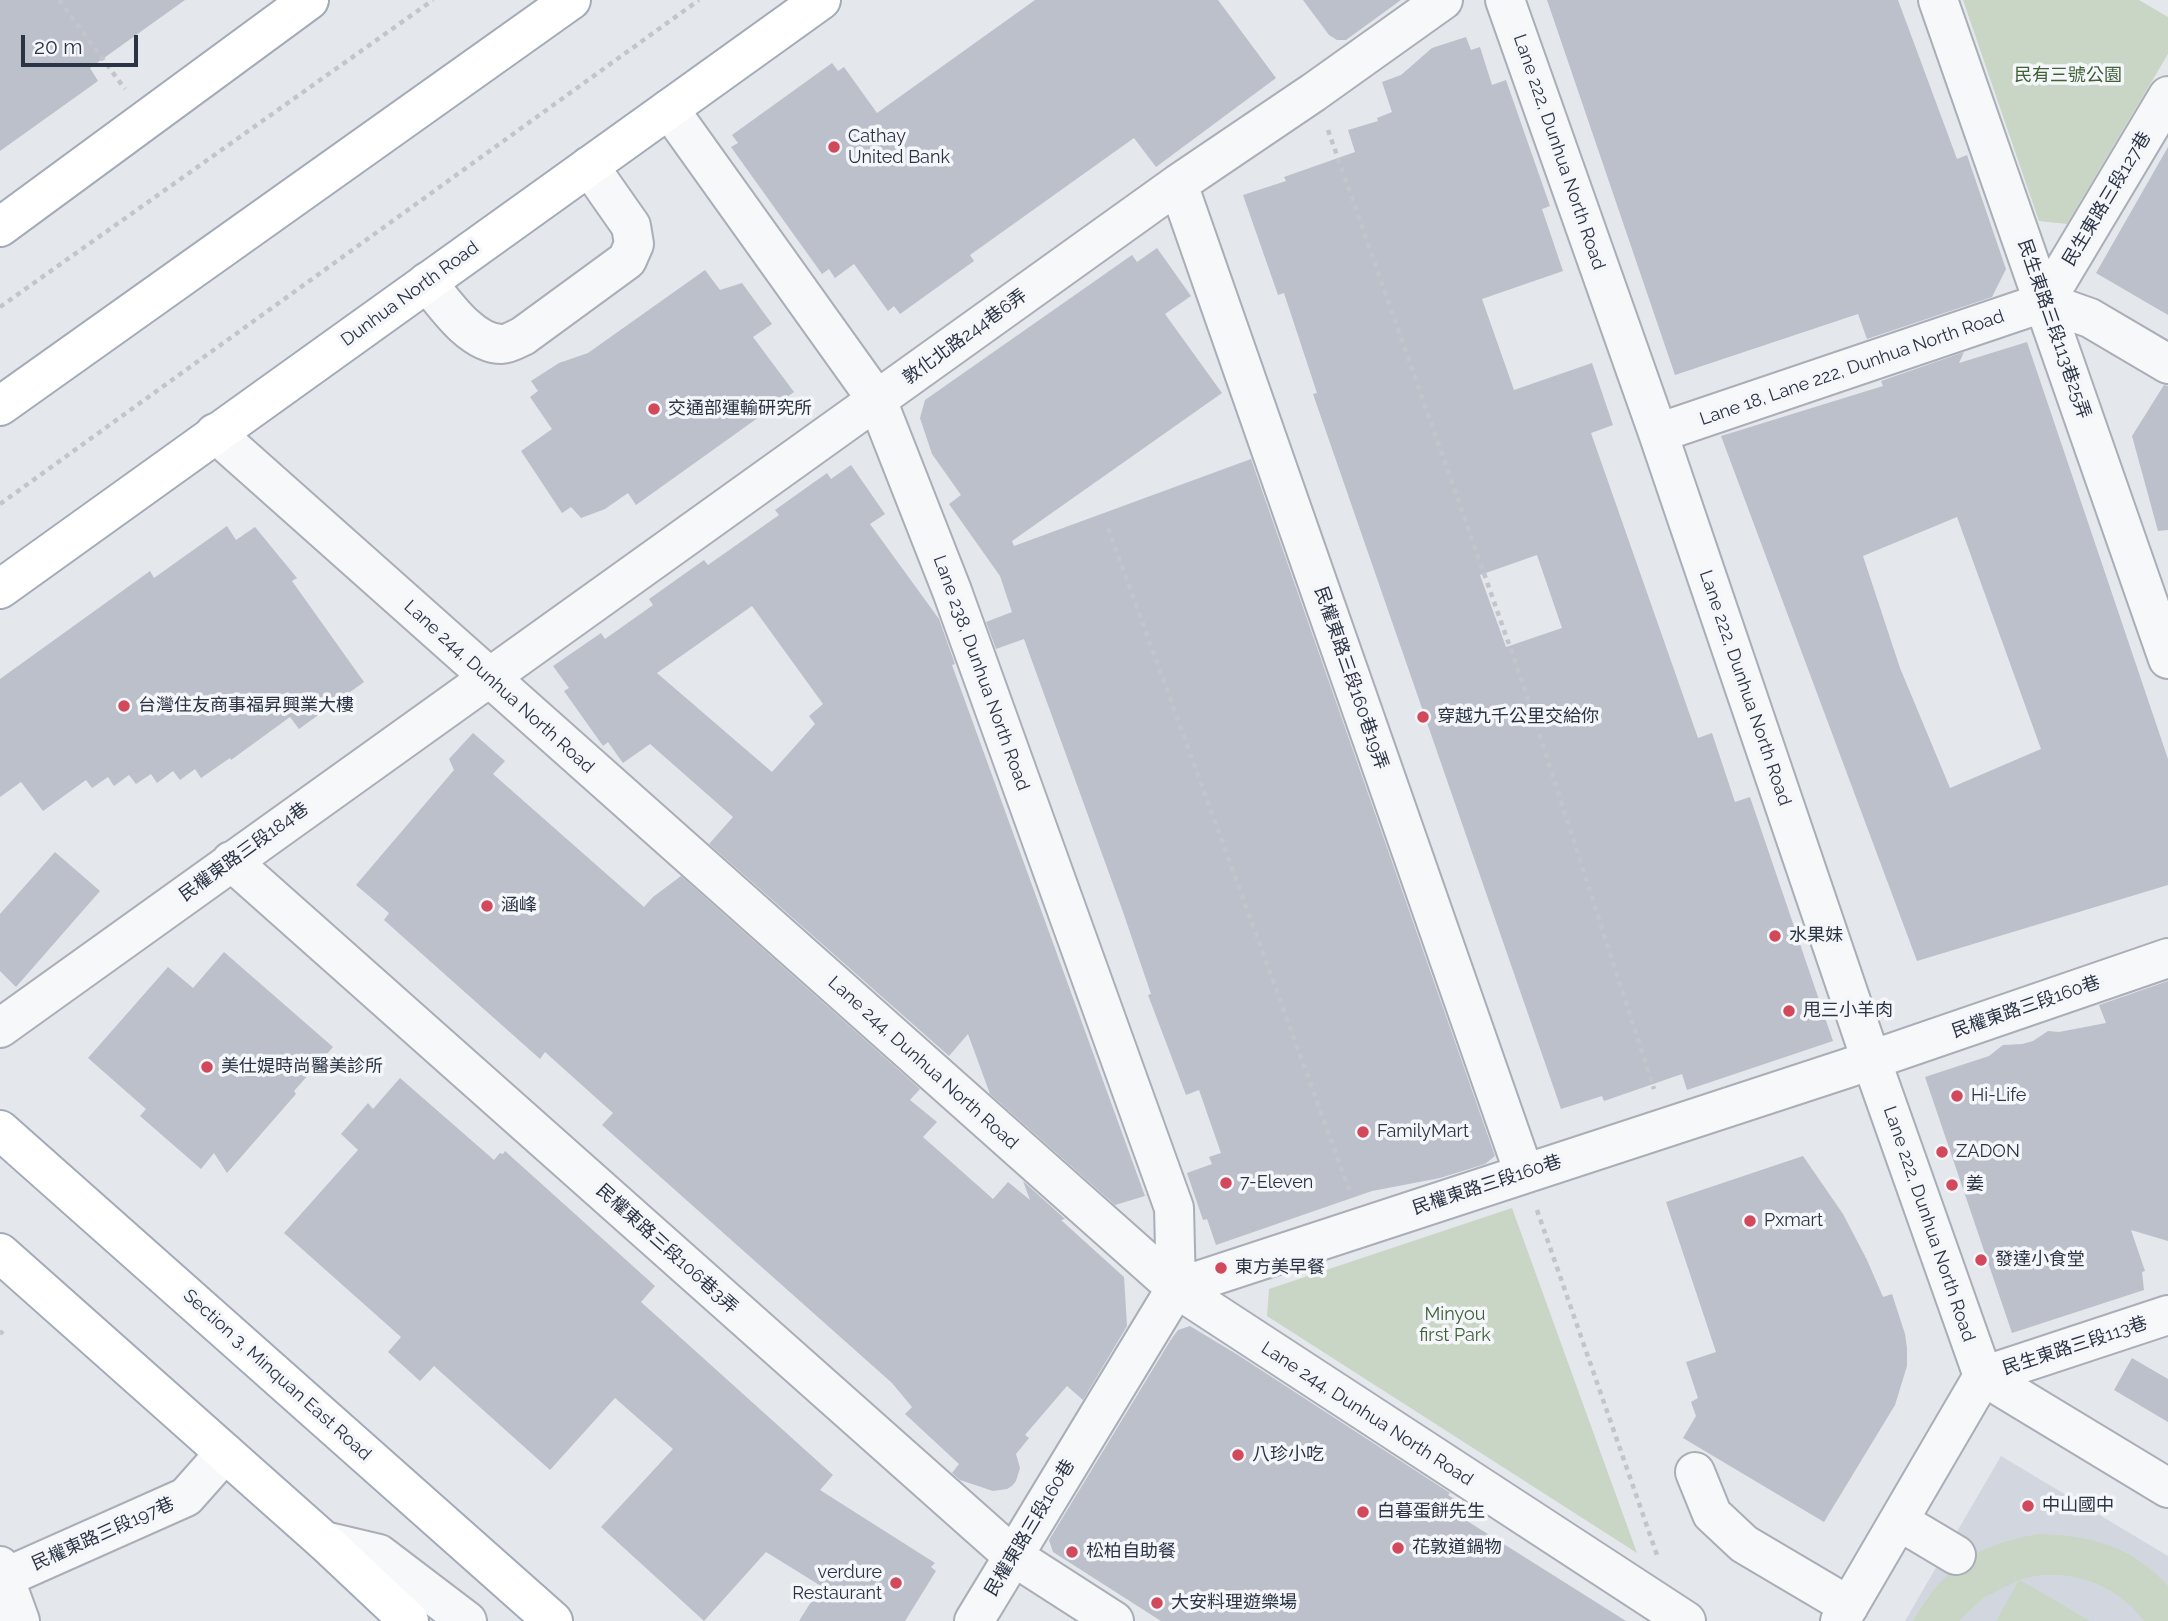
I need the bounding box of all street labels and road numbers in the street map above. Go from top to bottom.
street label: Lane 222, Dunhua North Road [1509,32,1609,272]
street label: 民生東路三段127巷 [2058,128,2156,270]
street label: Dunhua North Road [337,237,483,351]
street label: 民生東路三段113巷25弄 [2013,237,2095,421]
street label: 敦化北路244巷6弄 [899,285,1031,389]
street label: Lane 18, Lane 222, Dunhua North Road [1697,306,2007,430]
street label: Lane 238, Dunhua North Road [928,552,1034,794]
street label: Lane 222, Dunhua North Road [1695,568,1795,808]
street label: 民權東路三段160巷19弄 [1310,584,1392,772]
street label: Lane 244, Dunhua North Road [400,596,598,778]
street label: 民權東路三段184巷 [175,798,313,906]
street label: 民權東路三段160巷 [1949,971,2103,1043]
street label: Lane 244, Dunhua North Road [824,972,1022,1154]
street label: Lane 222, Dunhua North Road [1879,1104,1979,1344]
street label: 民權東路三段160巷 [1410,1151,1564,1219]
street label: 民權東路三段106巷3弄 [592,1180,742,1318]
street label: Section 3, Minquan East Road [179,1285,375,1465]
street label: 民生東路三段113巷 [2000,1312,2150,1380]
street label: Lane 244, Dunhua North Road [1257,1337,1477,1491]
street label: 民權東路三段160巷 [981,1456,1079,1600]
street label: 民權東路三段197巷 [28,1493,178,1575]

